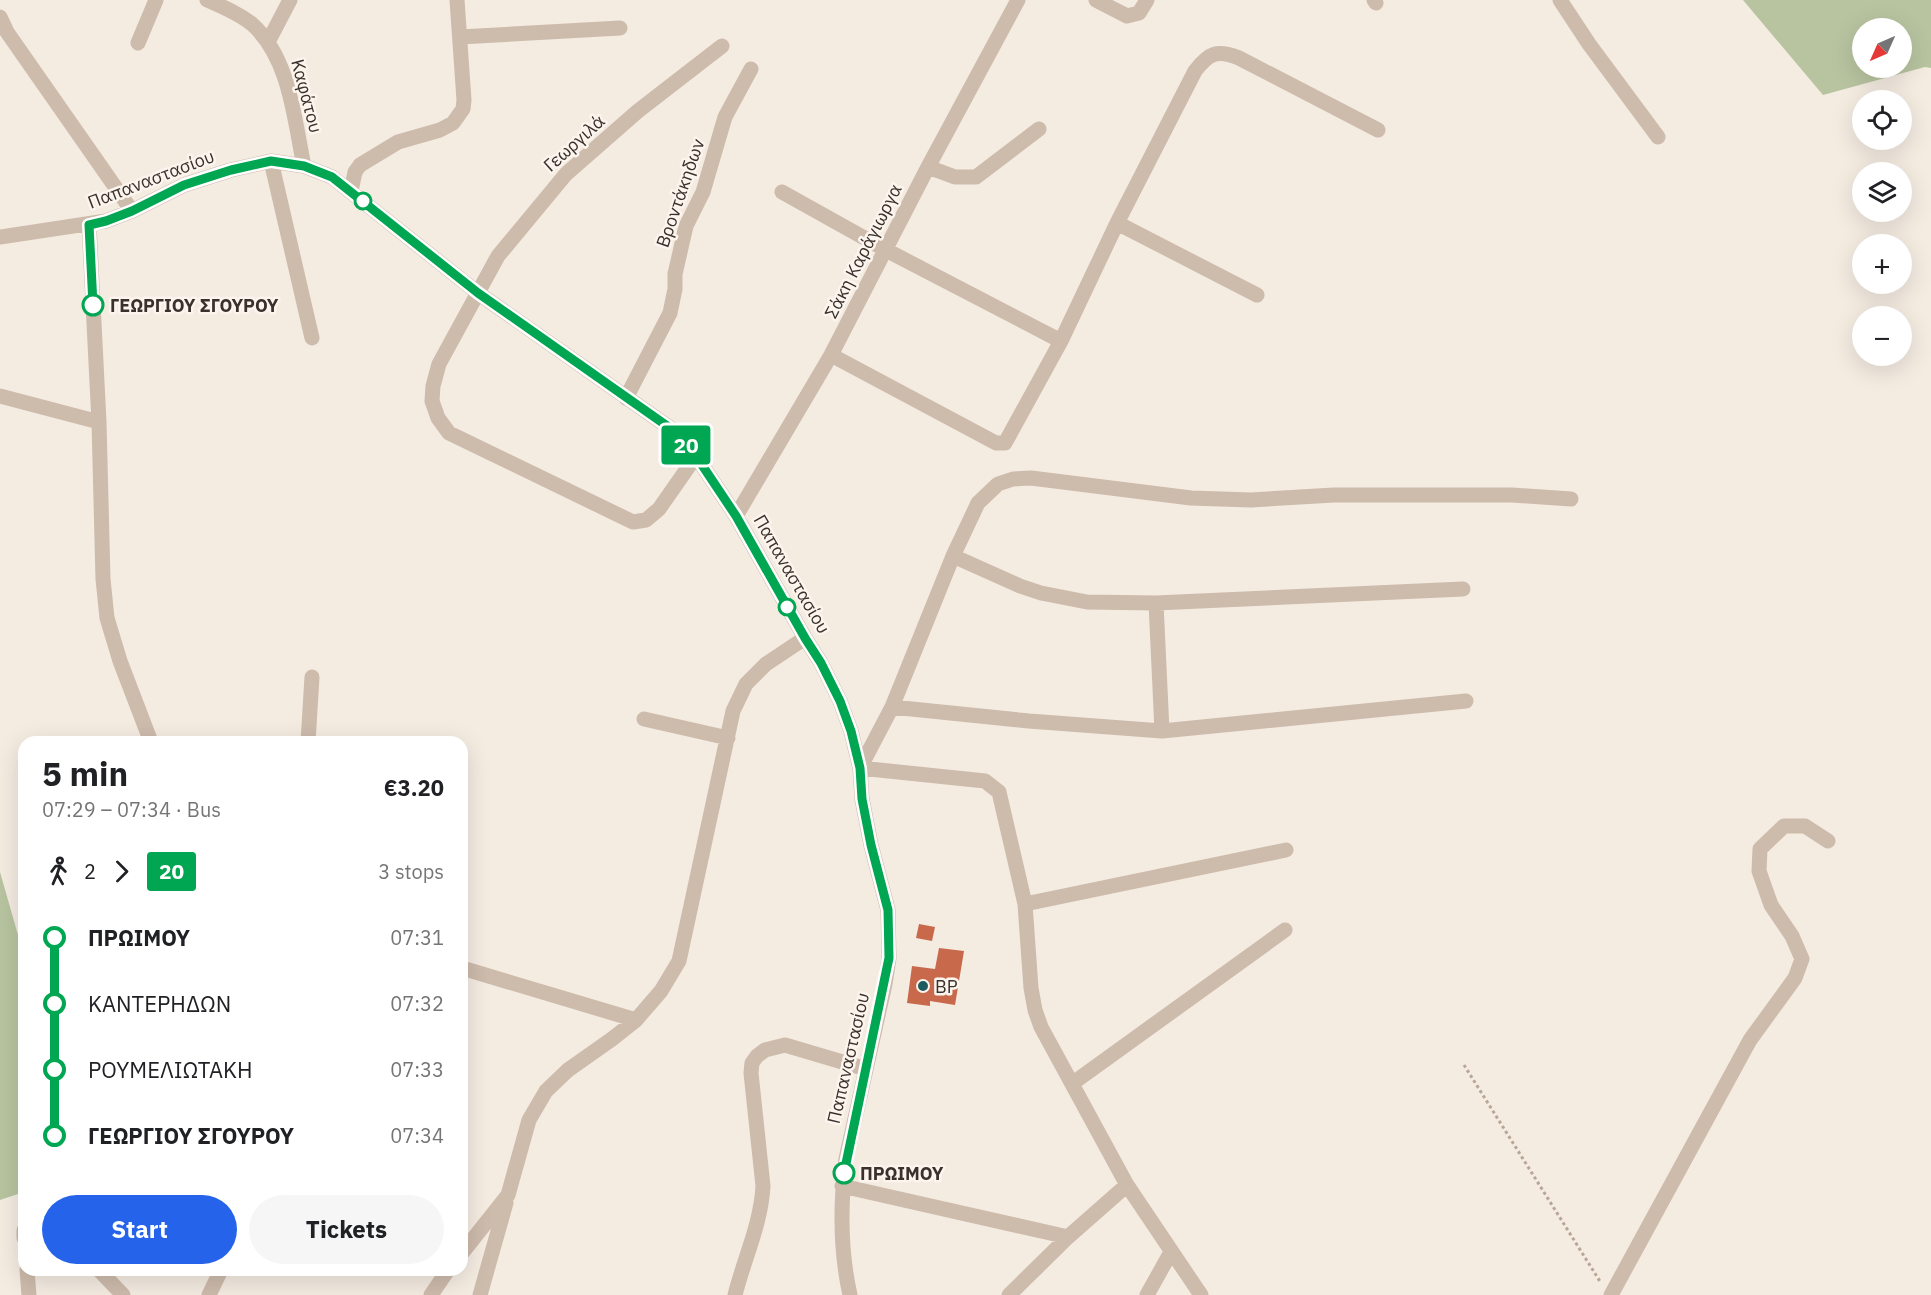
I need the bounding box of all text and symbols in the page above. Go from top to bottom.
north arrow [1852,18,1912,78]
map controls [1852,18,1912,366]
street label: Καφάτου [286,57,328,135]
button: locate [1852,90,1912,150]
street label: Γεωργιλά [539,109,609,177]
street label: Βροντάκηδων [651,136,709,250]
street label: Παπαναστασίου [84,144,218,214]
button: layers [1852,162,1912,222]
street label: Σάκη Καράγιωργα [819,180,907,322]
unlabelled marker [354,192,372,210]
button: + [1852,234,1912,294]
marker: ΓΕΩΡΓΙΟΥ ΣΓΟΥΡΟΥ [82,294,104,316]
place label: ΓΕΩΡΓΙΟΥ ΣΓΟΥΡΟΥ [110,294,279,317]
button: − [1852,306,1912,366]
line badge: 20 [659,426,713,464]
text: 20 [673,431,699,459]
street label: Παπαναστασίου [749,510,835,638]
unlabelled marker [778,598,796,616]
text: 5 min [42,752,128,795]
text: €3.20 [384,773,444,802]
text: 07:29 – 07:34 · Bus [42,796,221,823]
icon: walk [42,855,75,888]
icon: forward [105,855,138,888]
text: 20 [159,857,184,885]
text: 2 [84,858,96,885]
text: 3 stops [378,858,444,885]
text: ΠΡΩΙΜΟΥ [88,923,190,952]
text: 07:31 [390,924,444,951]
place label: BP [935,975,958,998]
marker: BP [916,979,930,993]
text: ΚΑΝΤΕΡΗΔΩΝ [88,989,231,1018]
text: 07:32 [390,990,444,1017]
street label: Παπαναστασίου [822,990,874,1126]
text: ΡΟΥΜΕΛΙΩΤΑΚΗ [88,1055,253,1084]
text: 07:33 [390,1056,444,1083]
text: ΓΕΩΡΓΙΟΥ ΣΓΟΥΡΟΥ [88,1121,294,1150]
text: 07:34 [390,1122,444,1149]
marker: ΠΡΩΙΜΟΥ [833,1162,855,1184]
place label: ΠΡΩΙΜΟΥ [860,1162,944,1185]
button: Start [42,1195,237,1264]
button: Tickets [249,1195,444,1264]

